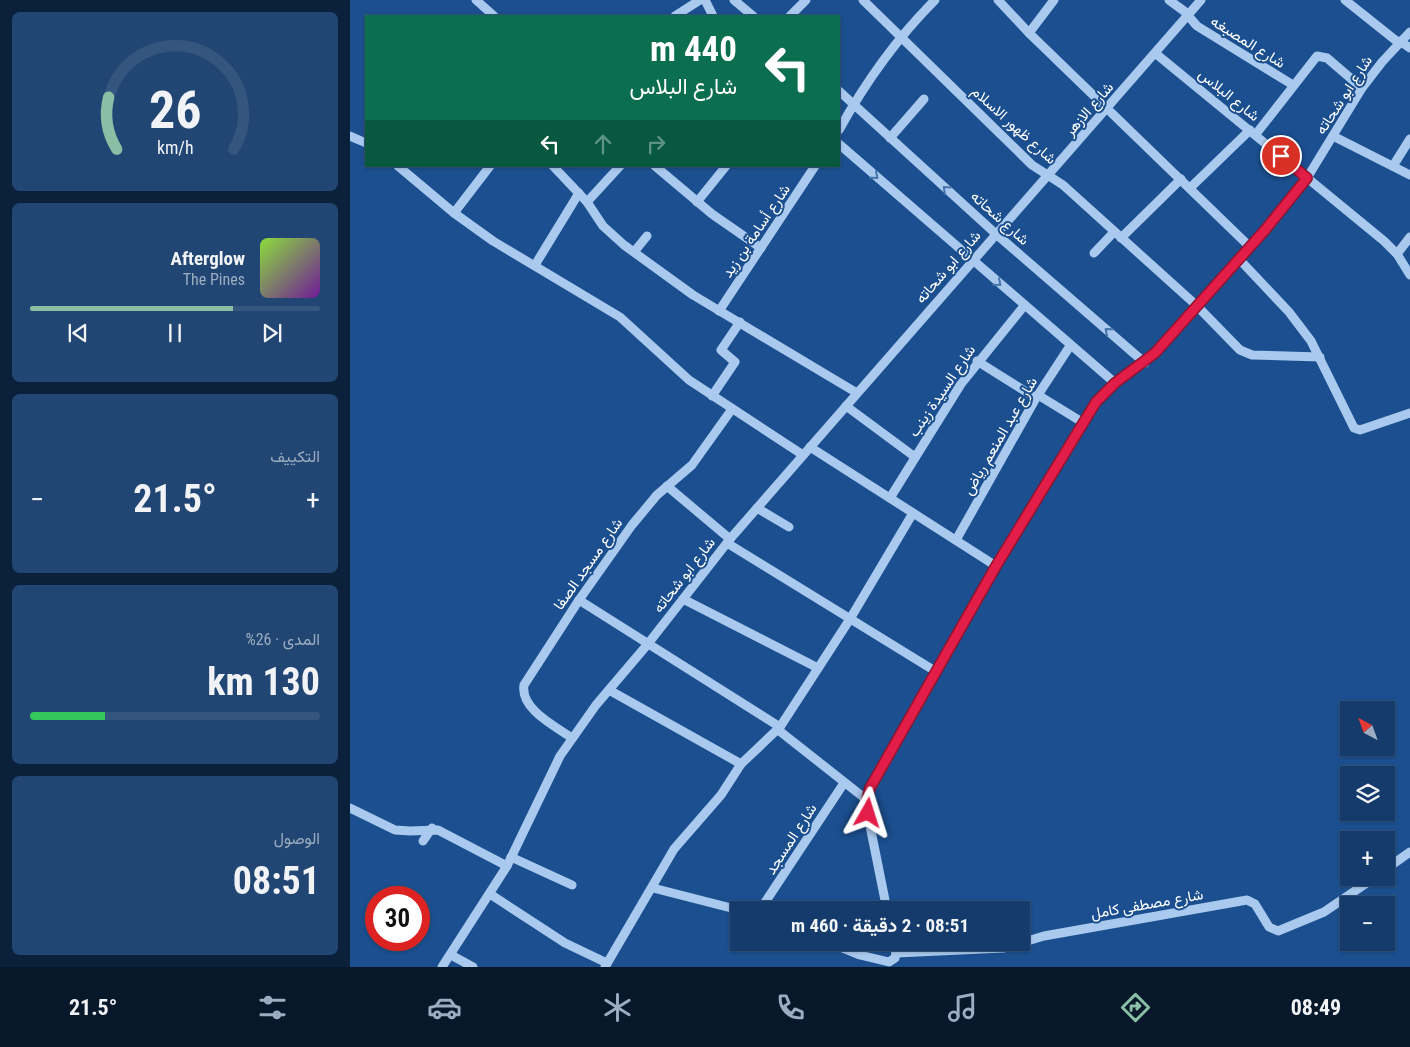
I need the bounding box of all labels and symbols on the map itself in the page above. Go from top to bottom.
street label: شارع المصبغه [1206,12,1289,74]
street label: شارع ابو شحاته [1312,52,1378,139]
street label: شارع البلاس [1194,65,1263,127]
street label: شارع الازهر [1060,78,1119,142]
street label: شارع ظهور الاسلام [967,82,1060,169]
pin [1260,135,1302,177]
one-way arrow [870,170,879,179]
street label: شارع أسامة بن زيد [718,181,796,282]
one-way arrow [943,186,952,195]
street label: شارع شحاته [966,187,1033,250]
street label: شارع ابو شحاته [912,227,986,308]
one-way arrow [992,277,1001,286]
one-way arrow [1105,328,1114,337]
street label: شارع السيدة زينب [905,342,981,441]
street label: شارع عبد المنعم رياض [959,374,1043,499]
street label: شارع مسجد الصفا [550,514,628,615]
street label: شارع ابو شحاته [649,534,721,617]
north arrow [1340,701,1395,756]
position arrow [841,786,893,838]
street label: شارع المسجد [761,800,822,879]
street label: شارع مصطفى كامل [1089,885,1205,925]
speed limit sign: 30 [365,886,430,951]

